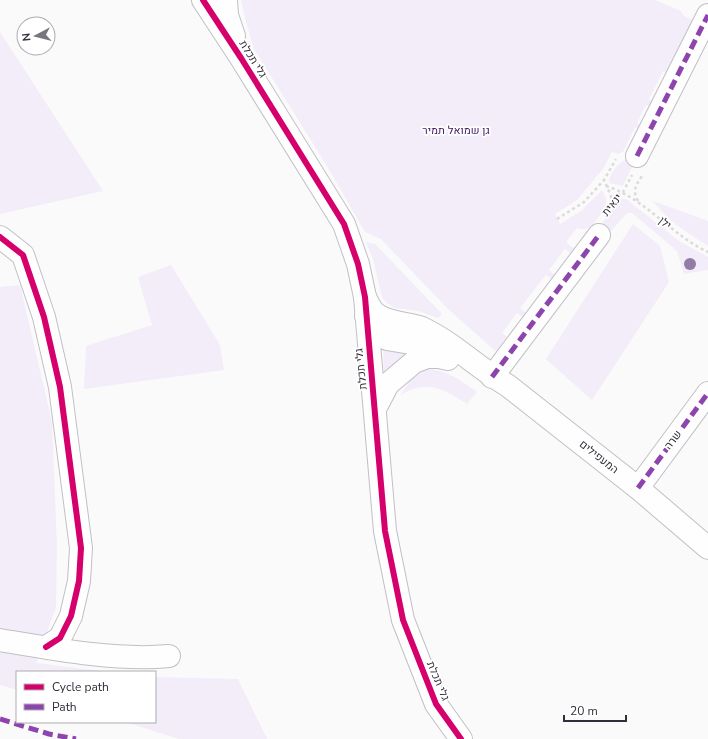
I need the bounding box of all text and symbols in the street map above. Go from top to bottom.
north arrow [16,16,56,56]
text: N [19,32,35,42]
street label: גלי תכלת [236,37,270,81]
park label: גן שמואל תמיר [422,123,490,138]
street label: ינאית [598,191,626,219]
street label: ילן [656,213,674,233]
street label: גלי תכלת [351,348,371,390]
street label: שרה [661,427,685,453]
street label: המעפילים [576,437,622,477]
street label: גלי תכלת [423,659,453,703]
legend [16,671,156,723]
text: Cycle path [52,679,109,695]
scale bar [564,697,626,723]
text: Path [52,699,77,715]
text: 20 m [570,703,598,719]

